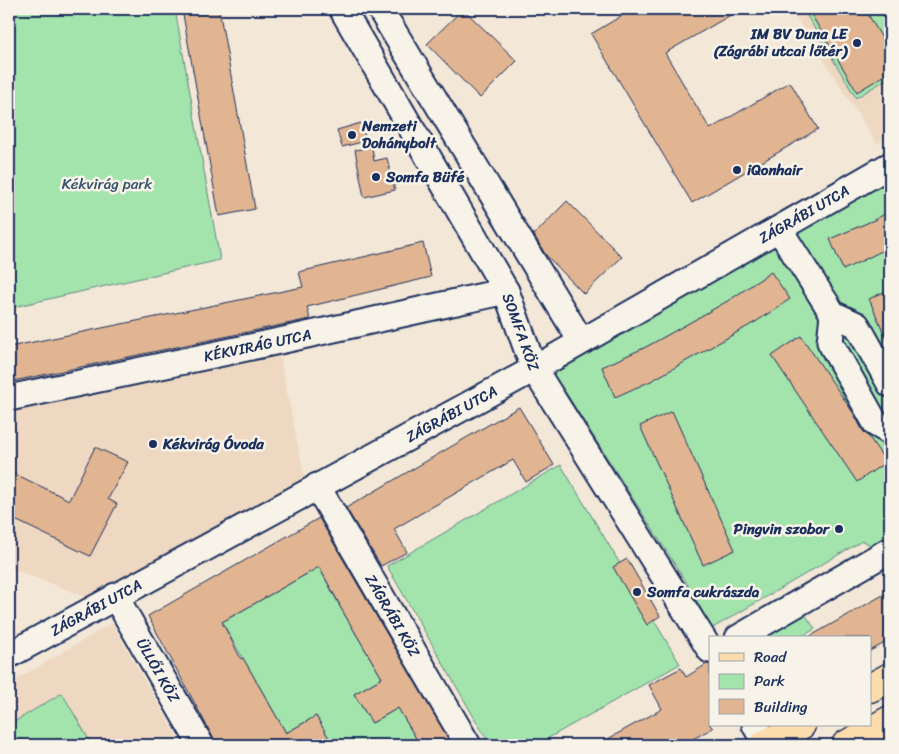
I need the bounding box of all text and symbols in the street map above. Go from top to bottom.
place label: IM BV Duna LE (Zágrábi utcai lőtér) [713,21,849,64]
marker: IM BV Duna LE (Zágrábi utcai lőtér) [851,37,863,49]
place label: Nemzeti Dohánybolt [361,113,437,156]
marker: Nemzeti Dohánybolt [346,129,358,141]
place label: iQonhair [747,157,804,183]
place label: Somfa Büfé [385,164,465,190]
marker: iQonhair [731,164,743,176]
park label: Kékvirág park [62,171,153,197]
marker: Somfa Büfé [370,171,382,183]
street label: ZÁGRÁBI UTCA [754,178,854,251]
street label: SOMFA KÖZ [495,290,547,375]
street label: KÉKVIRÁG UTCA [201,321,314,370]
street label: ZÁGRÁBI UTCA [401,378,502,449]
place label: Kékvirág Óvoda [162,431,264,457]
marker: Kékvirág Óvoda [147,438,159,450]
place label: Pingvin szobor [734,516,831,542]
marker: Pingvin szobor [833,523,845,535]
street label: ZÁGRÁBI KÖZ [358,569,427,663]
street label: ZÁGRÁBI UTCA [45,572,147,643]
place label: Somfa cukrászda [646,579,760,605]
marker: Somfa cukrászda [631,586,643,598]
street label: ÜLLŐI KÖZ [129,633,187,708]
legend [709,636,872,726]
text: Road [754,644,787,670]
text: Park [754,668,785,694]
text: Building [754,694,808,720]

